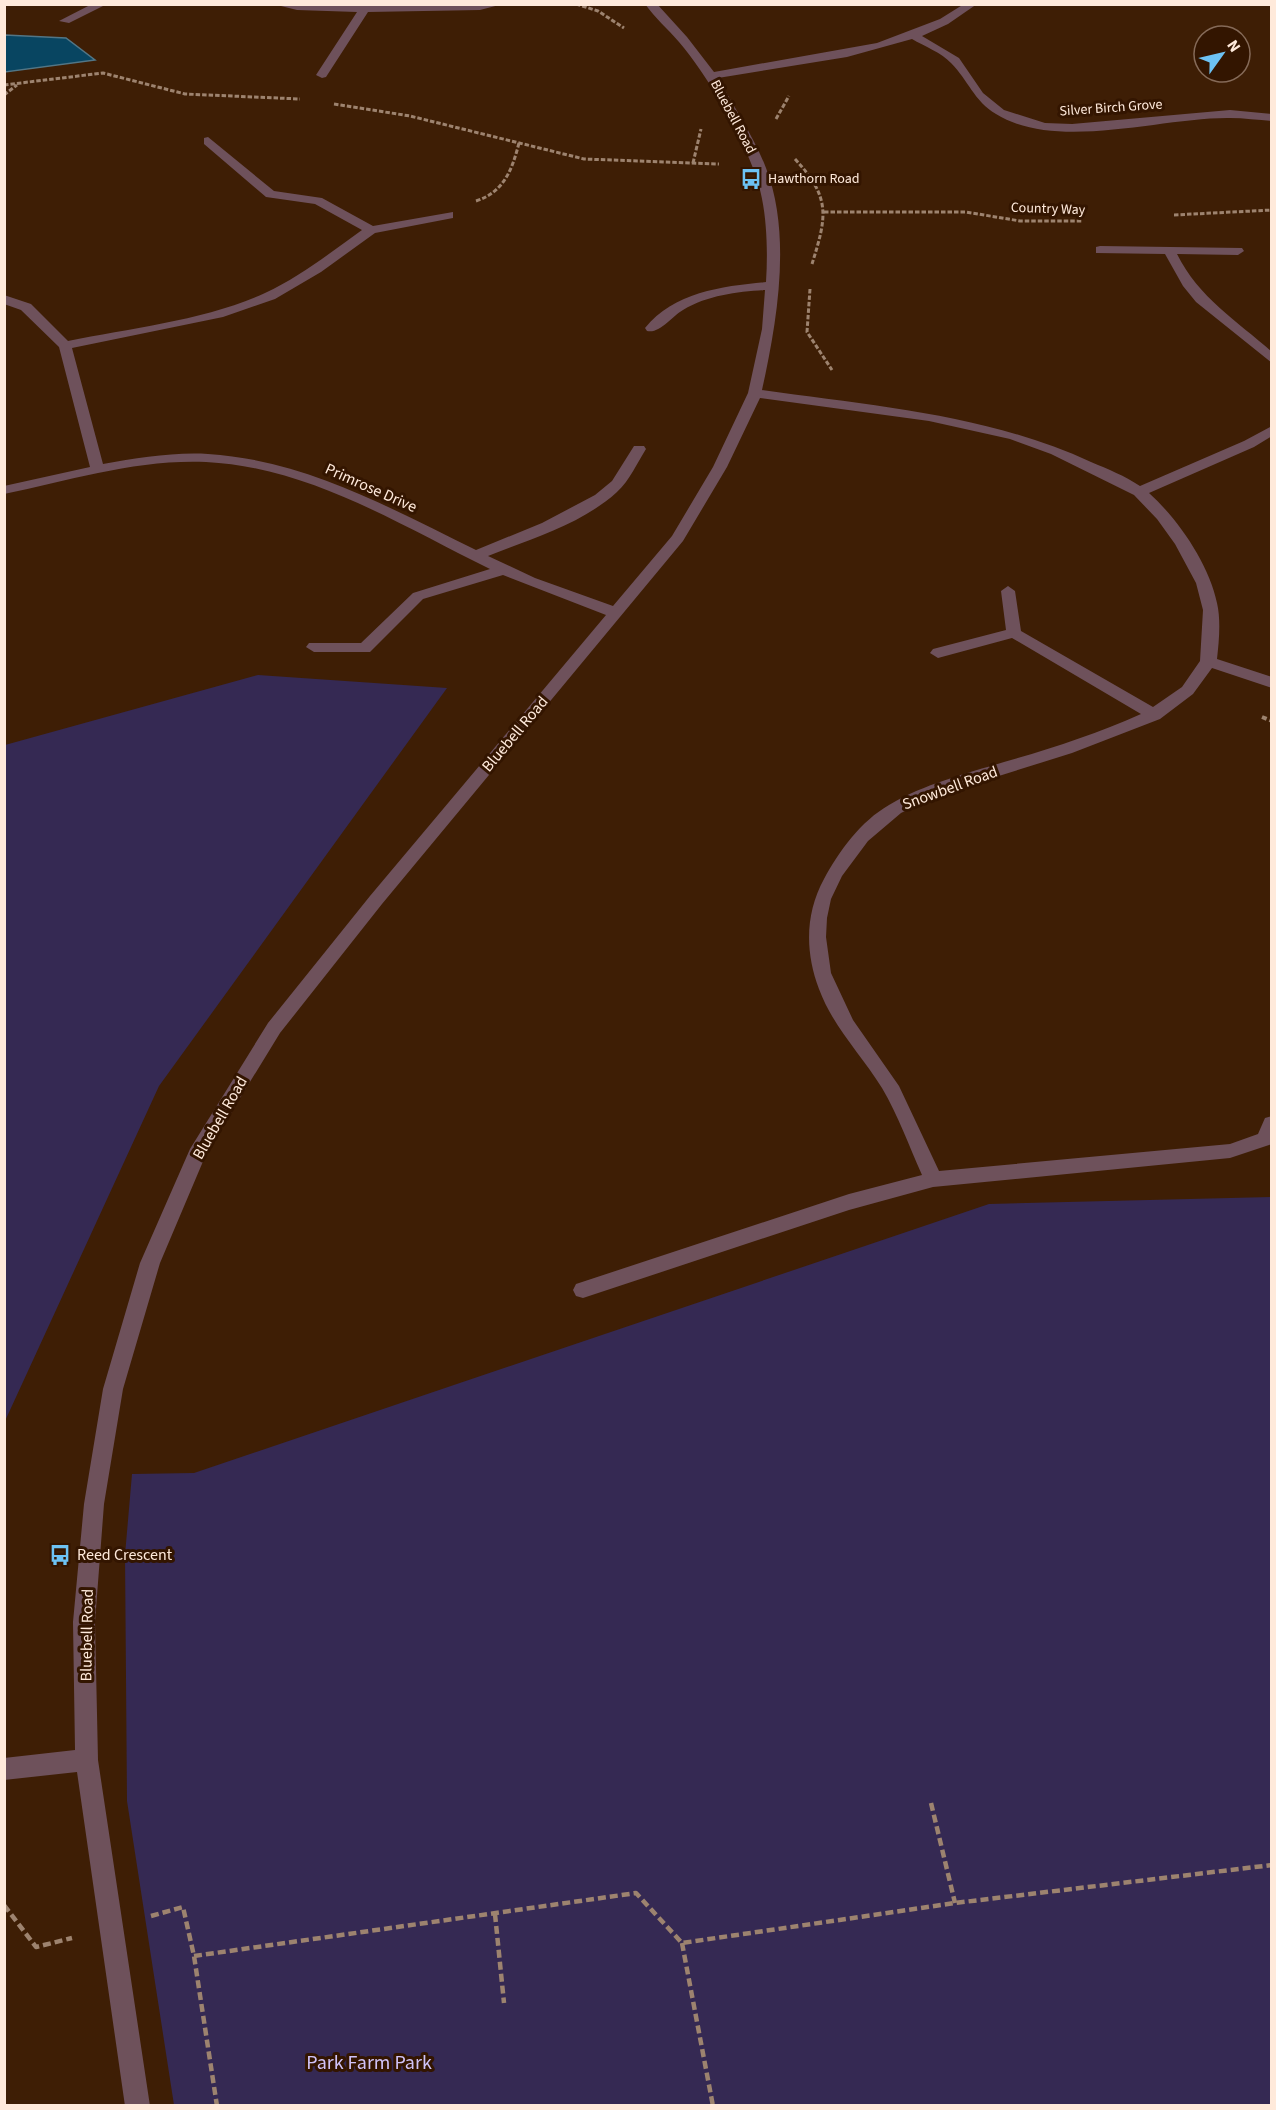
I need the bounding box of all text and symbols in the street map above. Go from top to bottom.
north arrow [1192,24,1252,84]
text: N [1222,36,1246,57]
street label: Bluebell Road [705,77,761,157]
street label: Silver Birch Grove [1059,94,1163,122]
bus stop icon: Hawthorn Road [739,167,763,191]
place label: Hawthorn Road [768,169,860,189]
street label: Country Way [1010,198,1086,220]
street label: Primrose Drive [322,458,420,518]
street label: Bluebell Road [477,691,553,777]
street label: Snowbell Road [899,761,1001,815]
street label: Bluebell Road [187,1072,253,1164]
bus stop icon: Reed Crescent [48,1543,72,1567]
place label: Reed Crescent [77,1544,173,1566]
street label: Bluebell Road [75,1589,99,1681]
park label: Park Farm Park [306,2049,432,2077]

